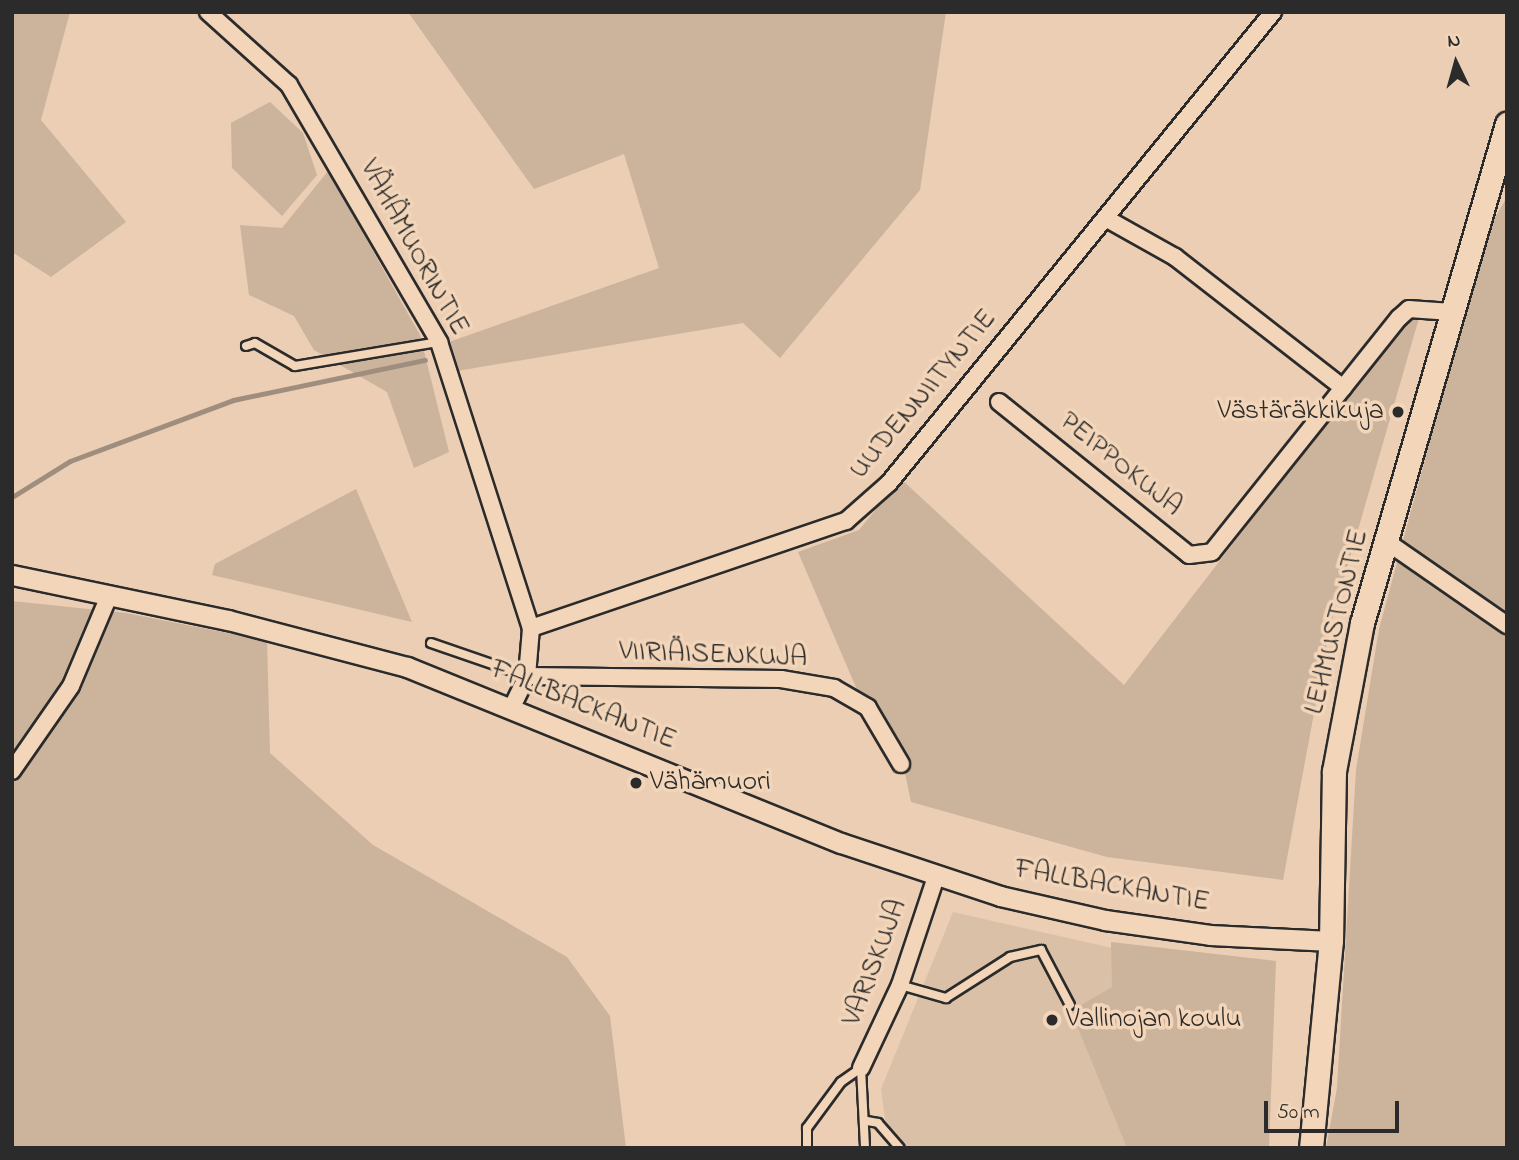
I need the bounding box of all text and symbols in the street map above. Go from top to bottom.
north arrow [1421,28,1491,98]
text: N [1447,28,1462,56]
street label: VÄHÄMUORINTIE [351,154,475,342]
street label: UUDENNIITYNTIE [843,303,1005,487]
place label: Västäräkkikuja [1218,395,1384,429]
marker: Västäräkkikuja [1390,404,1406,420]
street label: PEIPPOKUJA [1052,405,1188,525]
street label: LEHMUSTONTIE [1299,526,1377,718]
street label: VIIRIÄISENKUJA [618,636,808,676]
street label: FALLBACKANTIE [485,654,681,758]
place label: Vähämuori [650,766,771,800]
marker: Vähämuori [628,775,644,791]
street label: FALLBACKANTIE [1012,853,1212,921]
street label: VARISKUJA [837,895,915,1031]
place label: Vallinojan koulu [1066,1003,1241,1037]
marker: Vallinojan koulu [1044,1012,1060,1028]
scale bar [1267,1086,1402,1130]
text: 50 m [1277,1098,1320,1128]

